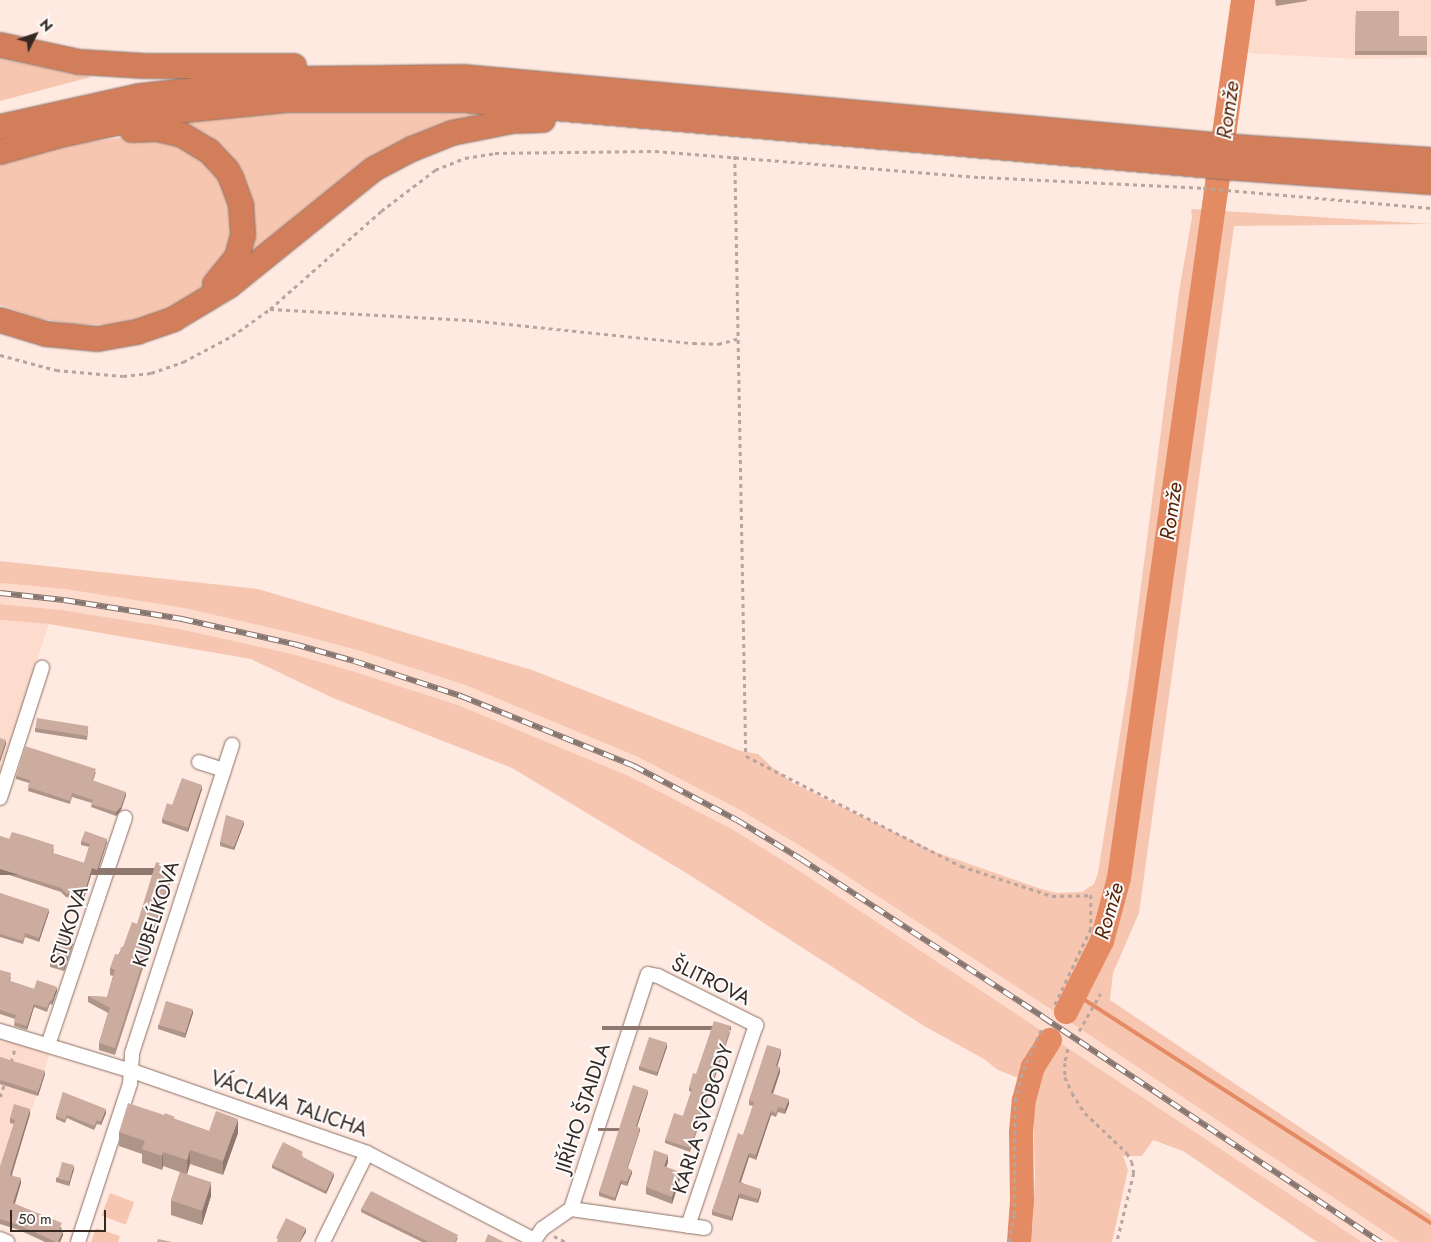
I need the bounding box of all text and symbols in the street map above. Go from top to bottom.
north arrow [10,10,60,60]
text: N [35,14,58,36]
water label: Romže [1211,80,1245,140]
water label: Romže [1154,481,1188,541]
street label: KUBELÍKOVA [128,858,184,970]
water label: Romže [1089,880,1129,942]
street label: STUKOVA [45,883,93,969]
street label: ŠLITROVA [668,952,754,1010]
street label: JIŘÍHO ŠTAIDLA [551,1040,615,1176]
street label: KARLA SVOBODY [668,1041,738,1197]
street label: VÁCLAVA TALICHA [207,1066,371,1142]
scale bar [12,1200,109,1232]
text: 50 m [18,1208,52,1230]

